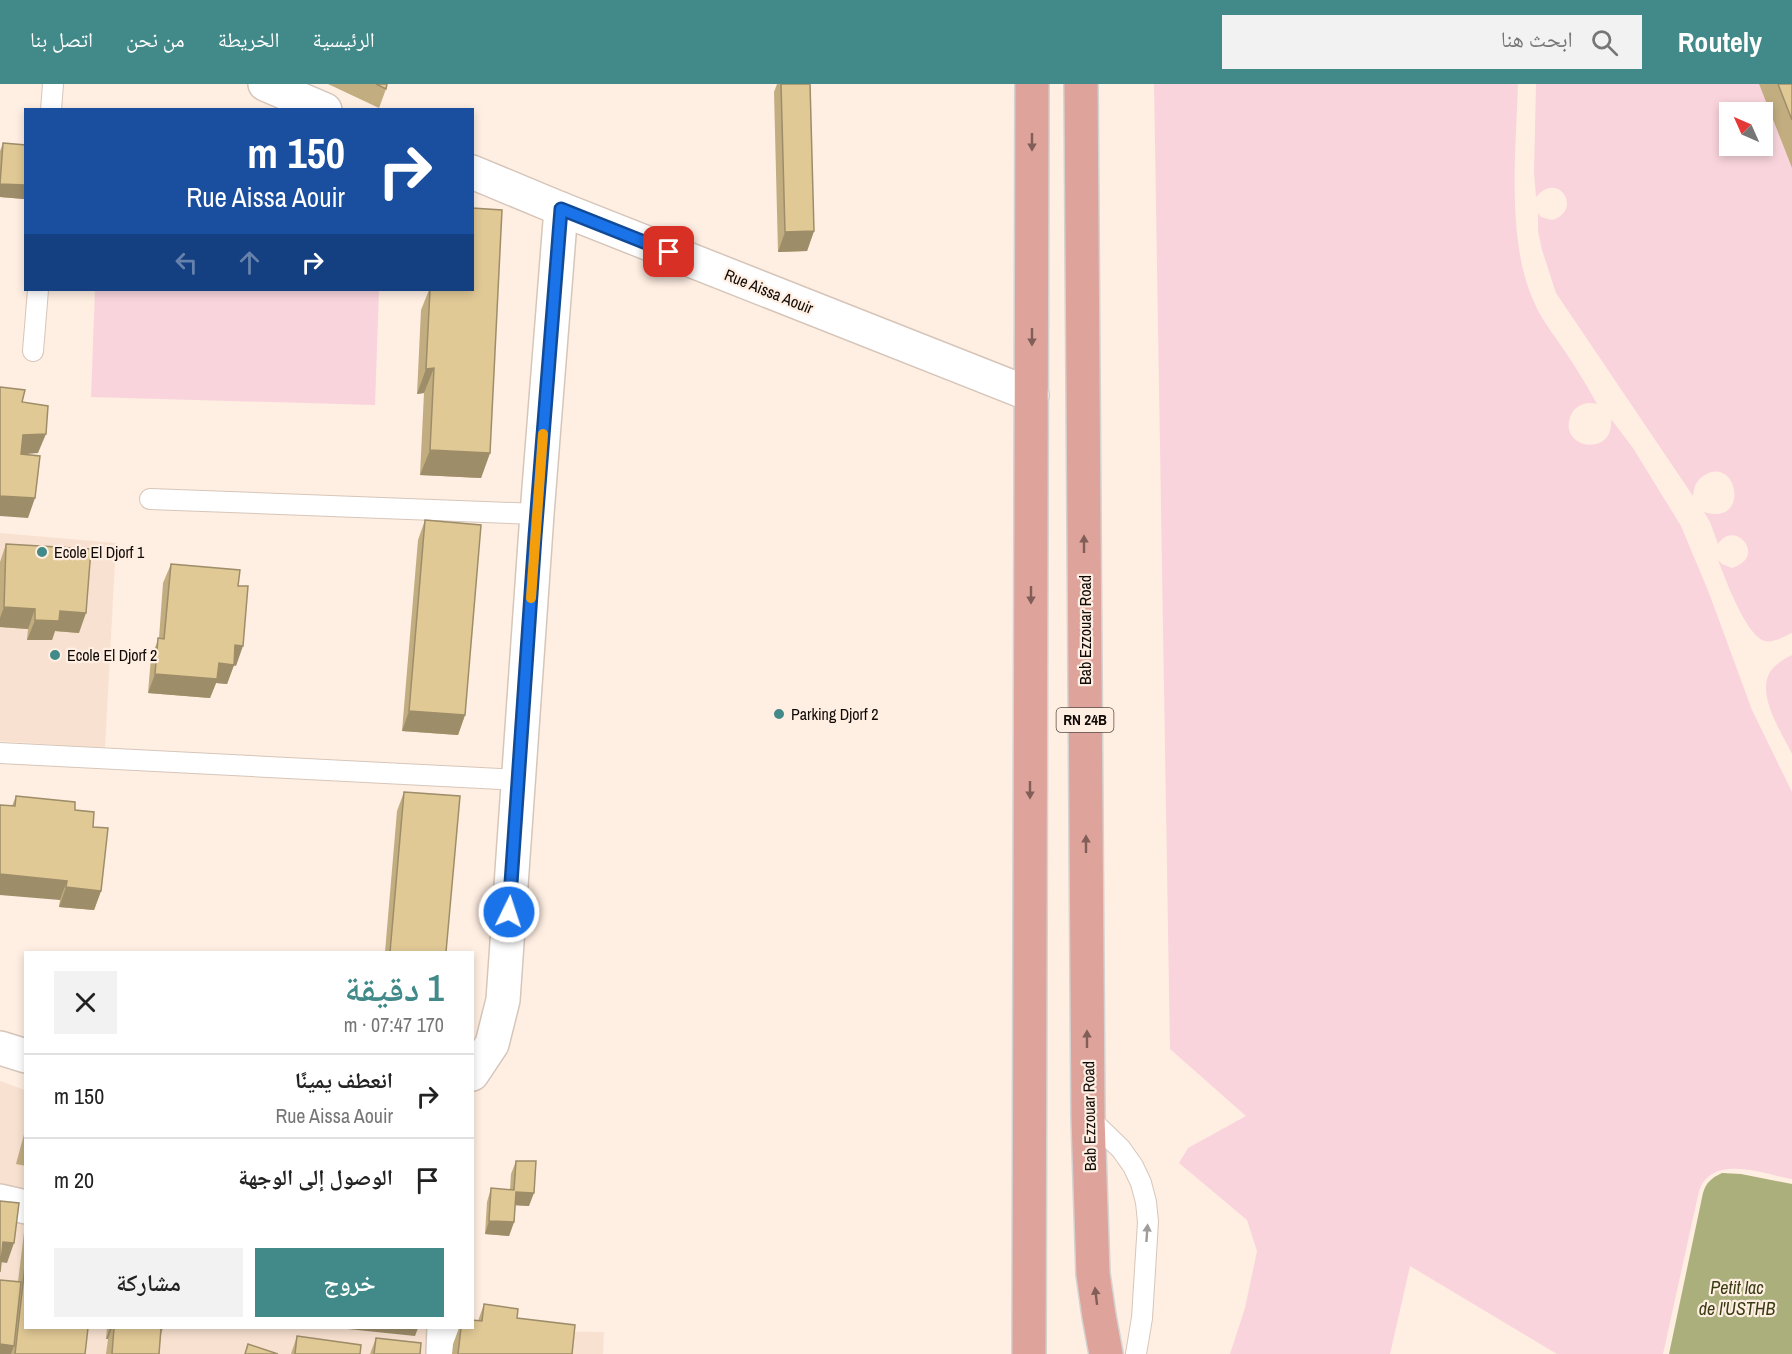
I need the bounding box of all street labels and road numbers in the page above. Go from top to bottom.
street label: Rue Aissa Aouir [721,263,817,319]
street label: Bab Ezzouar Road [1074,575,1096,685]
road number: RN 24B [1056,708,1114,732]
street label: Bab Ezzouar Road [1077,1061,1101,1171]

